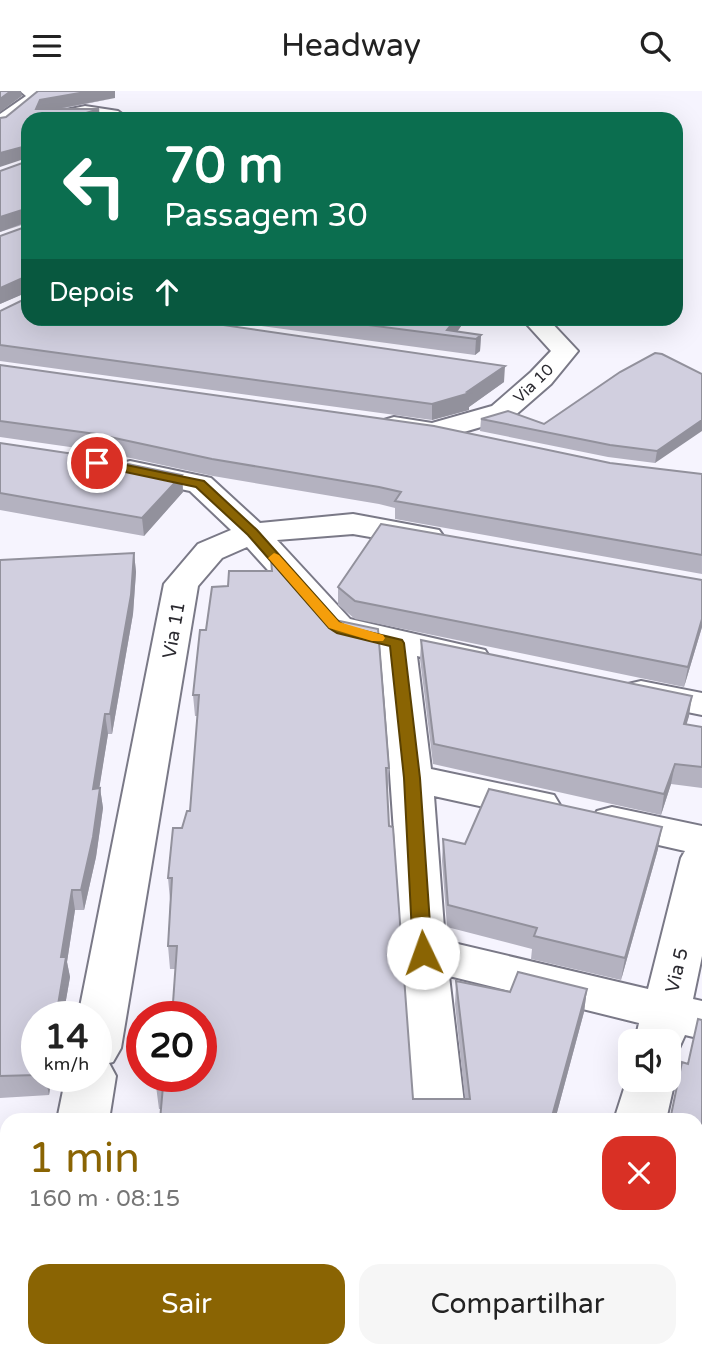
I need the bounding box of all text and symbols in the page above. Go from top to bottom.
icon: menu [28,27,66,65]
text: Headway [281,27,421,65]
icon: search [636,27,674,65]
text: 70 m [164,137,283,196]
icon: left [49,140,140,231]
text: Passagem 30 [164,197,368,235]
icon: ahead [148,273,186,311]
text: Depois [49,277,134,308]
street label: Via 10 [509,360,558,408]
pin [67,433,127,493]
icon: arrive [78,444,116,482]
street label: Via 11 [158,600,190,660]
position arrow [386,916,460,990]
street label: Via 5 [661,946,693,995]
speed limit sign: 20 [126,1001,217,1092]
text: 14 [45,1016,88,1058]
map controls [618,1029,681,1092]
button: sound [618,1029,681,1092]
text: km/h [44,1053,89,1075]
text: 1 min [28,1133,140,1184]
button: close [602,1136,676,1210]
text: 160 m · 08:15 [28,1185,180,1213]
button: Sair [28,1264,345,1344]
button: Compartilhar [359,1264,676,1344]

